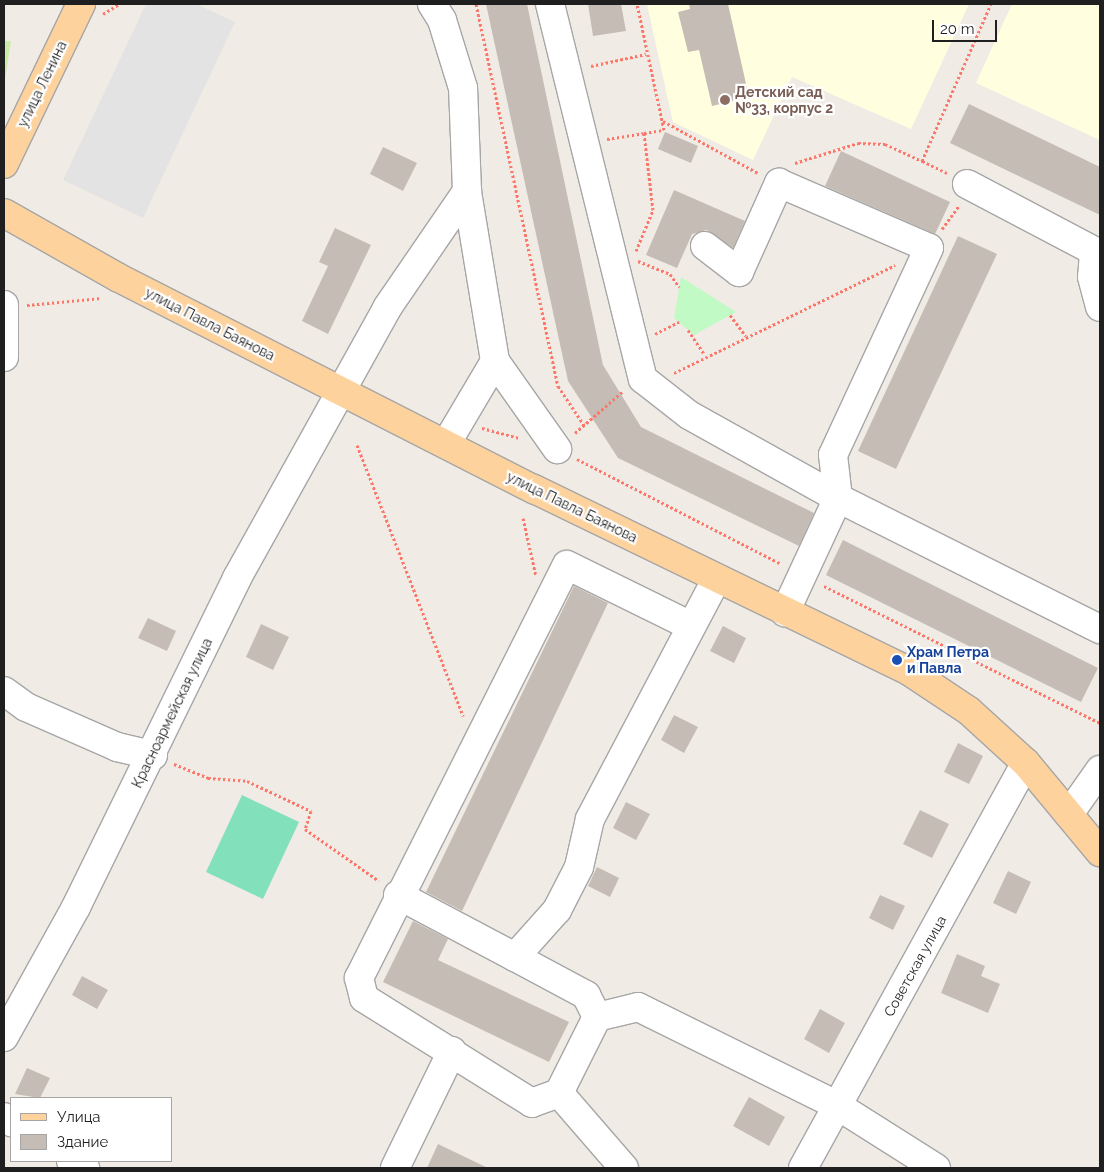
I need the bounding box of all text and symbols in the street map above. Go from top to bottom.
scale bar [934,10,999,42]
text: 20 m [940,20,975,38]
street label: улица Ленина [14,38,70,130]
place label: Детский сад №33, корпус 2 [735,84,833,116]
marker: Детский сад №33, корпус 2 [719,94,731,106]
street label: улица Павла Баянова [142,284,278,364]
street label: улица Павла Баянова [504,468,640,546]
street label: Красноармейская улица [128,635,216,791]
place label: Храм Петра и Павла [907,644,989,676]
marker: Храм Петра и Павла [891,654,903,666]
street label: Советская улица [880,912,950,1020]
legend [10,1097,172,1162]
text: Улица [57,1108,101,1126]
text: Здание [57,1133,108,1151]

